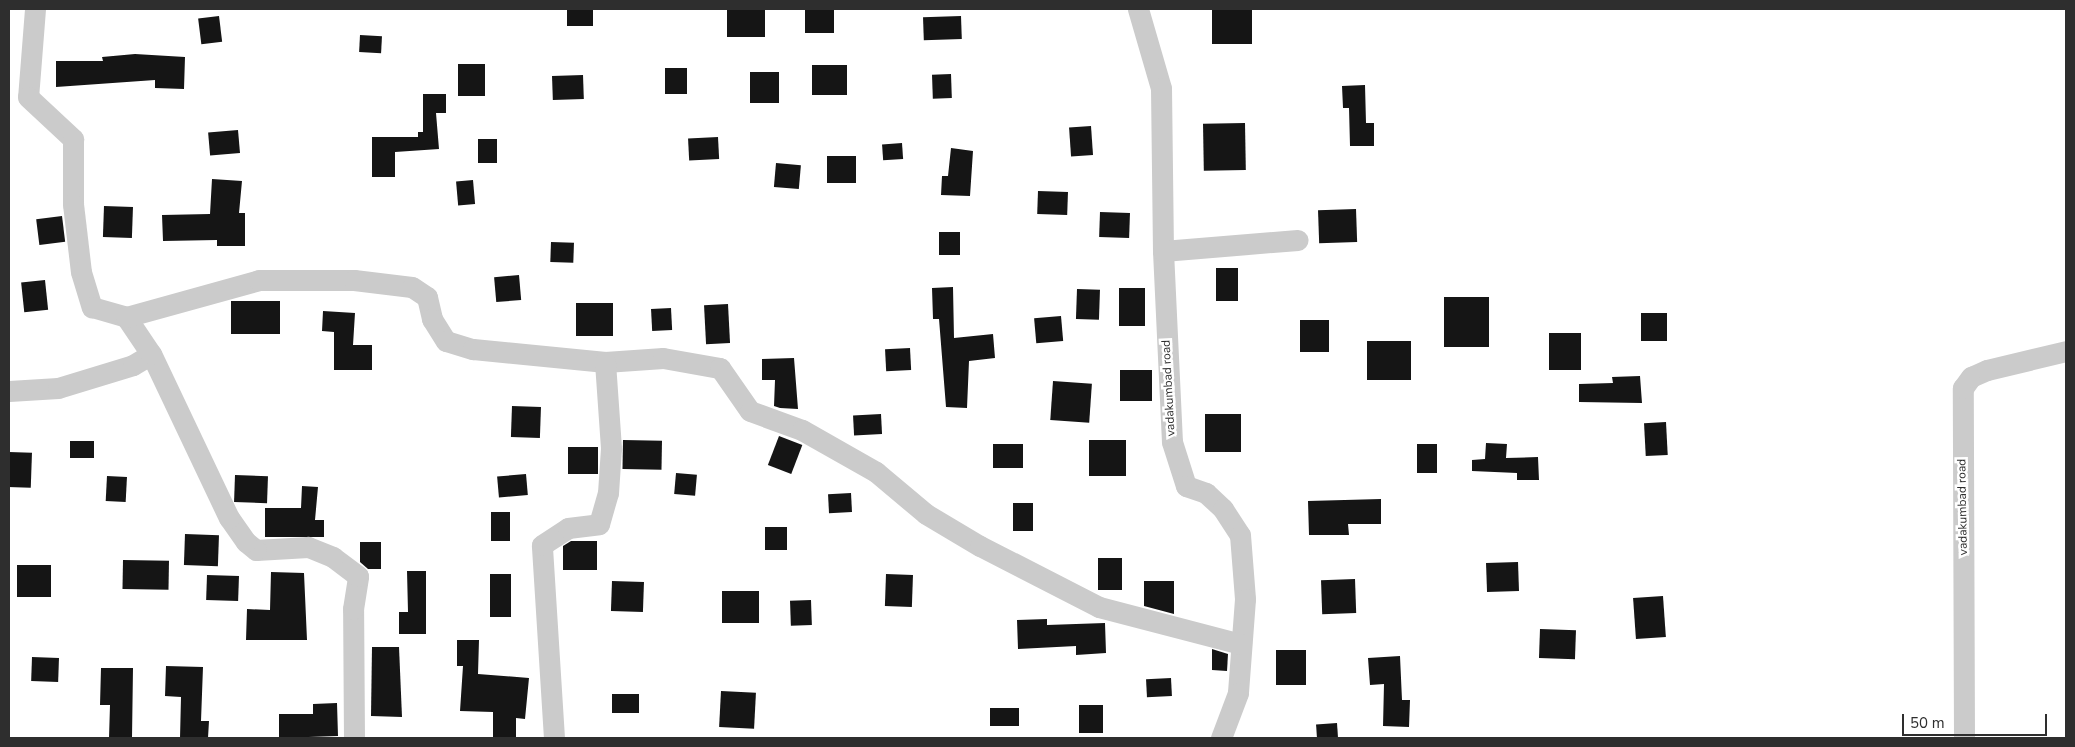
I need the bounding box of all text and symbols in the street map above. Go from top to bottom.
street label: vadakumbad road [1159,339,1179,437]
street label: vadakumbad road [1955,459,1971,555]
scale bar [1905,704,2050,736]
text: 50 m [1910,713,1945,733]

